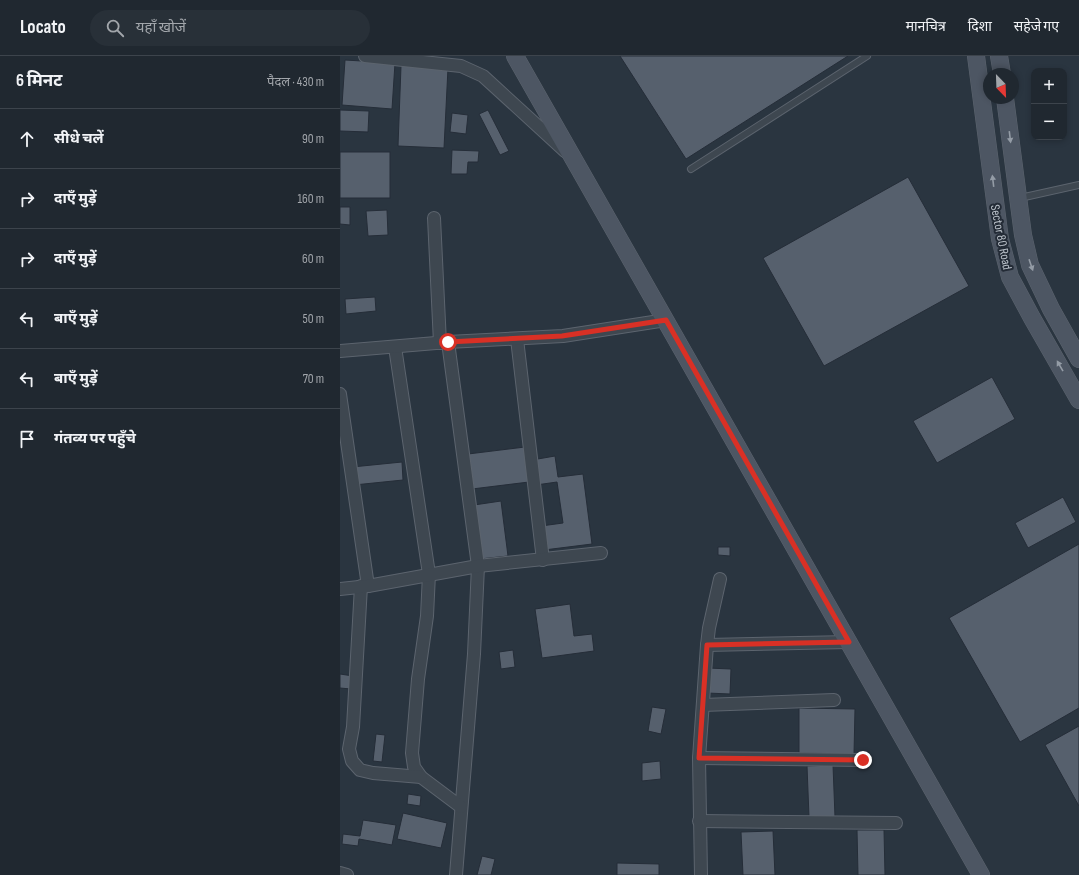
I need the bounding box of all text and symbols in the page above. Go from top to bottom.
search box [90,10,370,46]
text: Locato [20,16,66,39]
icon: search [104,17,126,39]
text: यहाँ खोजें [136,18,186,37]
text: मानचित्र [906,18,946,35]
text: दिशा [968,18,992,35]
text: सहेजे गए [1014,18,1059,35]
north arrow [983,68,1019,104]
map controls [1031,68,1067,140]
button: + [1031,68,1067,104]
text: 6 मिनट [16,71,62,91]
text: पैदल · 430 m [267,74,324,90]
button: − [1031,104,1067,140]
icon: ahead [16,128,38,150]
text: सीधे चलें [54,129,104,148]
text: 90 m [302,131,324,147]
one-way arrow [1007,131,1013,143]
one-way arrow [990,175,996,187]
icon: right [16,188,38,210]
text: दाएँ मुड़ें [54,189,97,208]
text: 160 m [298,191,324,207]
street label: Sector 80 Road [987,203,1015,271]
icon: right [16,248,38,270]
text: दाएँ मुड़ें [54,249,97,268]
text: 60 m [302,251,324,267]
one-way arrow [1028,259,1034,271]
icon: left [16,308,38,330]
text: बाएँ मुड़ें [54,309,97,328]
text: 50 m [303,311,324,327]
route start [439,333,457,351]
one-way arrow [1056,361,1063,372]
icon: left [16,368,38,390]
text: बाएँ मुड़ें [54,369,97,388]
text: 70 m [303,371,324,387]
icon: arrive [16,428,38,450]
text: गंतव्य पर पहुँचे [54,429,136,448]
route end [854,751,872,769]

